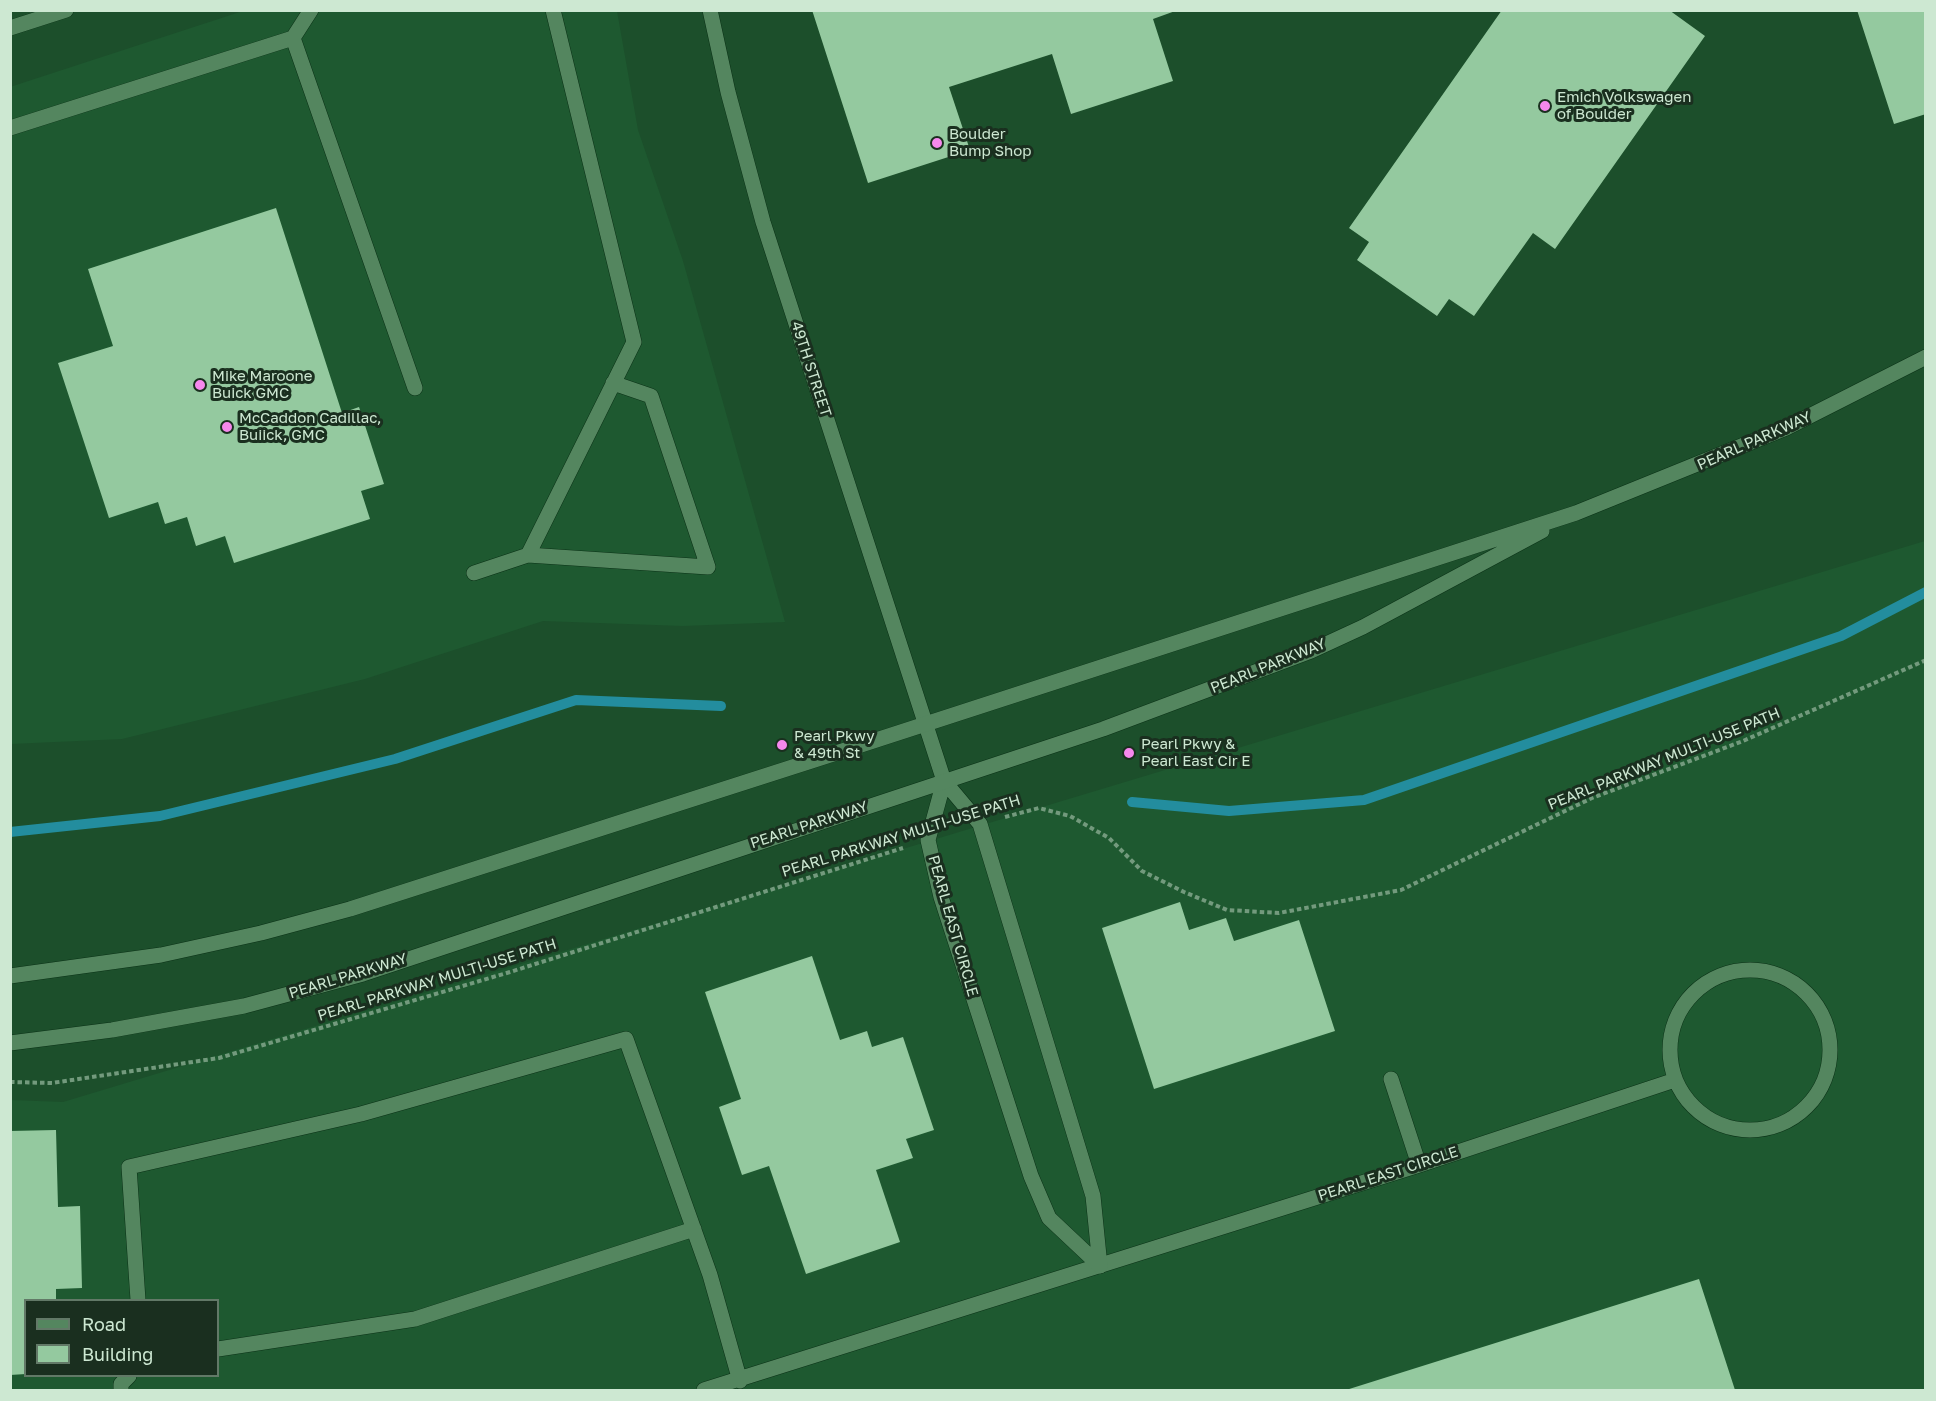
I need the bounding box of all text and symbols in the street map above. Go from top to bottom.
place label: Emich Volkswagen of Boulder [1557,88,1691,123]
marker: Emich Volkswagen of Boulder [1538,99,1552,113]
place label: Boulder Bump Shop [949,125,1031,160]
marker: Boulder Bump Shop [930,136,944,150]
street label: 49TH STREET [787,319,835,419]
place label: Mike Maroone Buick GMC [212,367,313,402]
marker: Mike Maroone Buick GMC [193,378,207,392]
street label: PEARL PARKWAY [1694,408,1814,474]
place label: McCaddon Cadillac, Buiick, GMC [239,409,382,444]
marker: McCaddon Cadillac, Buiick, GMC [220,420,234,434]
street label: PEARL PARKWAY [1208,635,1328,697]
street label: PEARL PARKWAY MULTI-USE PATH [1545,704,1783,814]
place label: Pearl Pkwy & 49th St [794,727,875,762]
place label: Pearl Pkwy & Pearl East Cir E [1141,735,1250,770]
marker: Pearl Pkwy & 49th St [775,738,789,752]
marker: Pearl Pkwy & Pearl East Cir E [1122,746,1136,760]
street label: PEARL PARKWAY MULTI-USE PATH [779,791,1023,881]
street label: PEARL PARKWAY [748,798,870,852]
street label: PEARL EAST CIRCLE [924,853,982,999]
street label: PEARL PARKWAY MULTI-USE PATH [315,935,559,1025]
street label: PEARL PARKWAY [287,949,409,1003]
street label: PEARL EAST CIRCLE [1316,1143,1460,1205]
legend [24,1299,219,1377]
text: Road [82,1313,126,1335]
text: Building [82,1343,153,1365]

